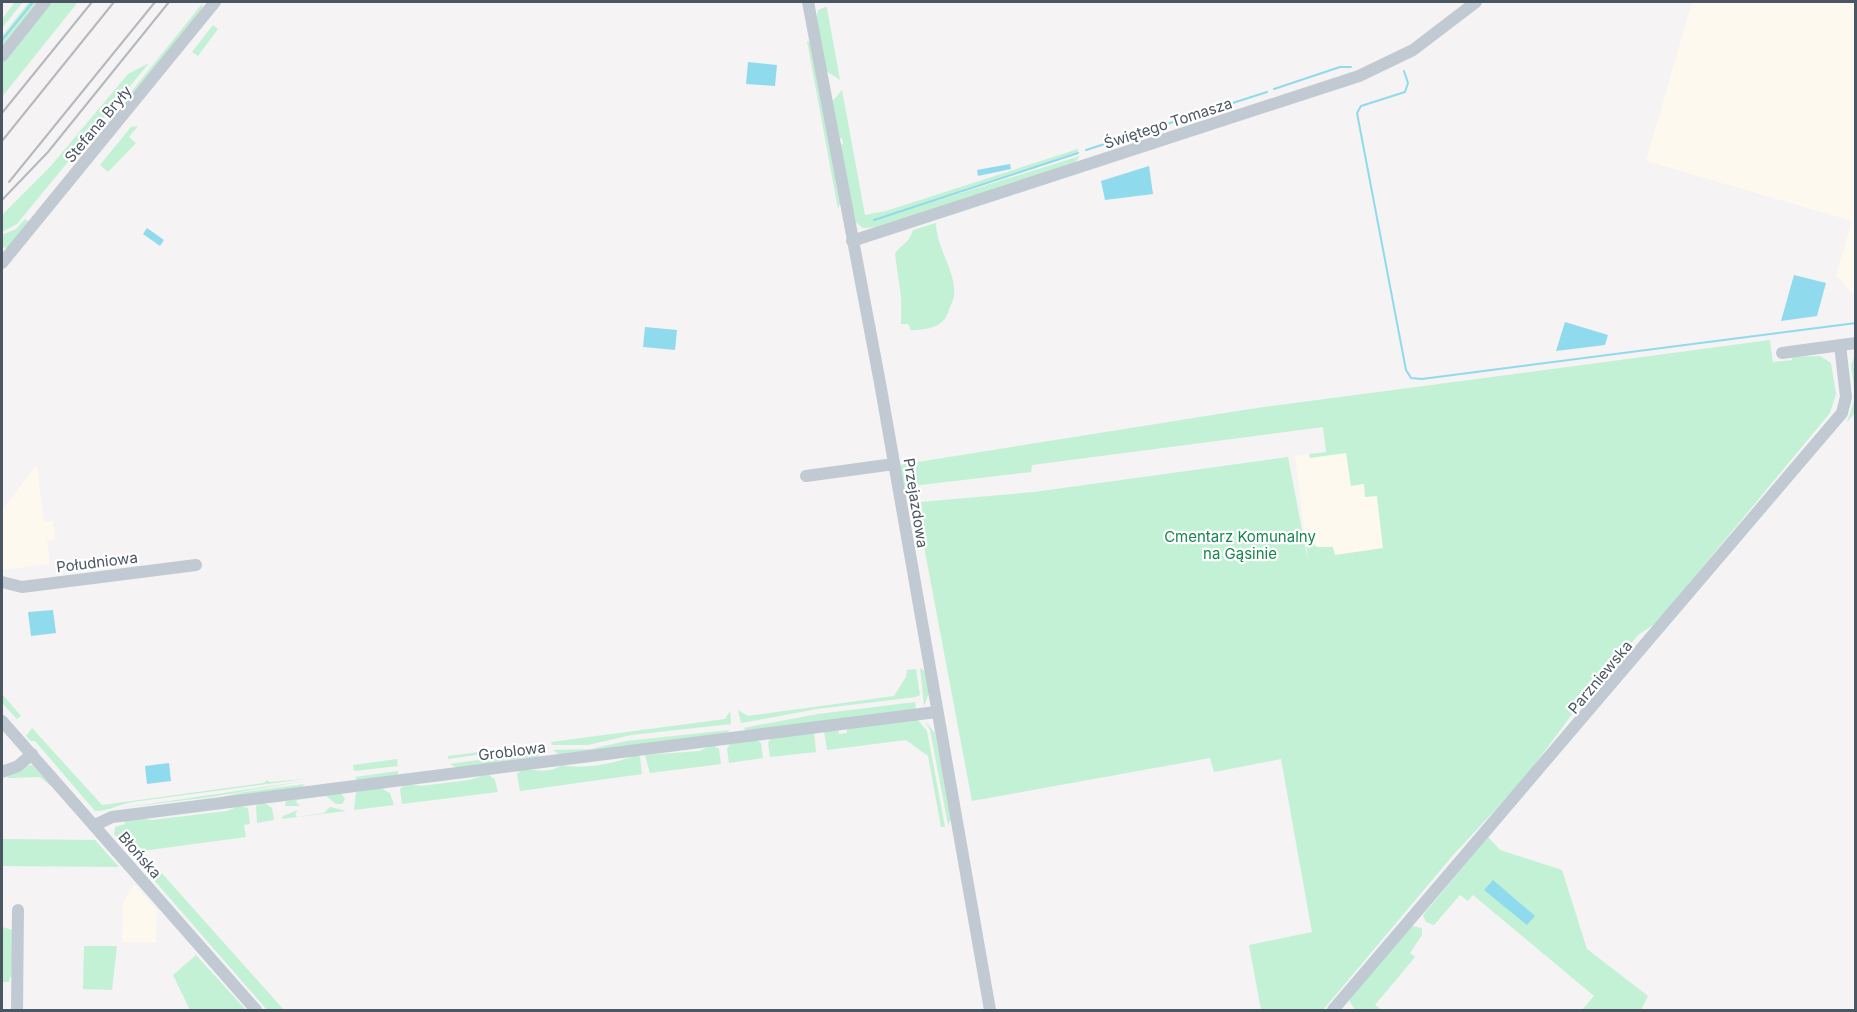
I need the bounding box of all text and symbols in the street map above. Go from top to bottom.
street label: Stefana Bryły [60,81,136,166]
street label: Świętego Tomasza [1101,93,1235,153]
street label: Przejazdowa [900,457,932,549]
park label: Cmentarz Komunalny na Gąsinie [1164,527,1316,563]
street label: Południowa [55,548,139,576]
street label: Parzniewska [1564,637,1636,717]
street label: Groblowa [477,737,547,765]
street label: Błońska [114,828,166,882]

